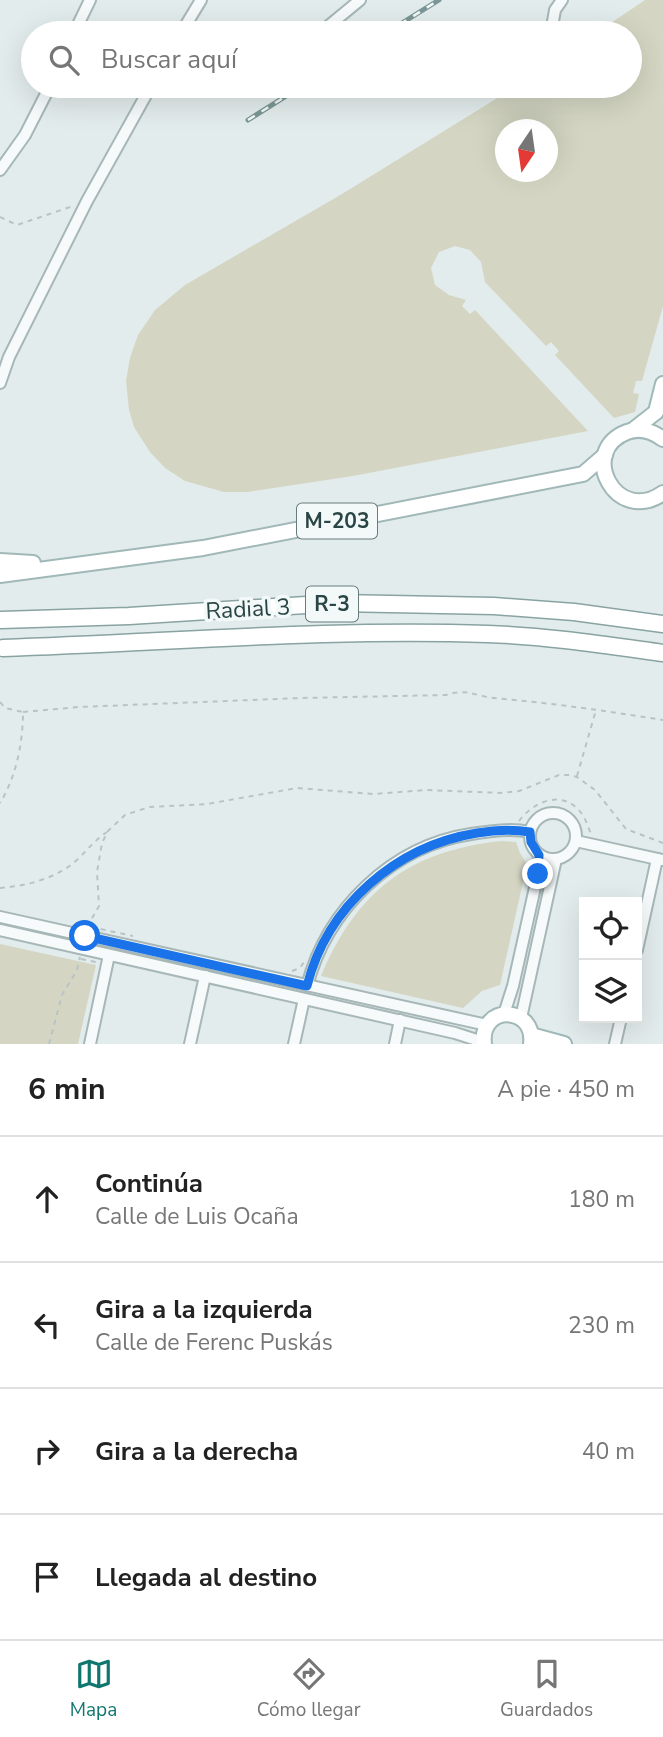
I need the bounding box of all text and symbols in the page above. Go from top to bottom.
search box [21,21,642,98]
icon: search [45,41,83,79]
text: Buscar aquí [101,42,237,77]
north arrow [495,119,558,182]
road number: M-203 [297,504,377,538]
road number: R-3 [306,586,358,622]
street label: Radial 3 [205,591,291,627]
route end [522,858,553,889]
map controls [579,897,642,1023]
button: locate [579,897,642,960]
route start [69,920,100,951]
button: layers [579,960,642,1023]
text: 6 min [28,1069,106,1110]
text: A pie · 450 m [497,1074,635,1105]
text: Continúa [95,1166,203,1201]
icon: ahead [28,1180,66,1218]
text: 180 m [568,1184,635,1215]
text: Calle de Luis Ocaña [95,1201,299,1232]
text: Gira a la izquierda [95,1292,313,1327]
icon: left [28,1306,66,1344]
text: 230 m [568,1310,635,1341]
text: Calle de Ferenc Puskás [95,1327,333,1358]
icon: right [28,1432,66,1470]
text: Gira a la derecha [95,1434,298,1469]
text: 40 m [582,1436,635,1467]
icon: arrive [28,1558,66,1596]
text: Llegada al destino [95,1560,317,1595]
tab: Mapa [70,1655,117,1723]
tab: Cómo llegar [257,1655,360,1723]
tab: Guardados [500,1655,593,1723]

